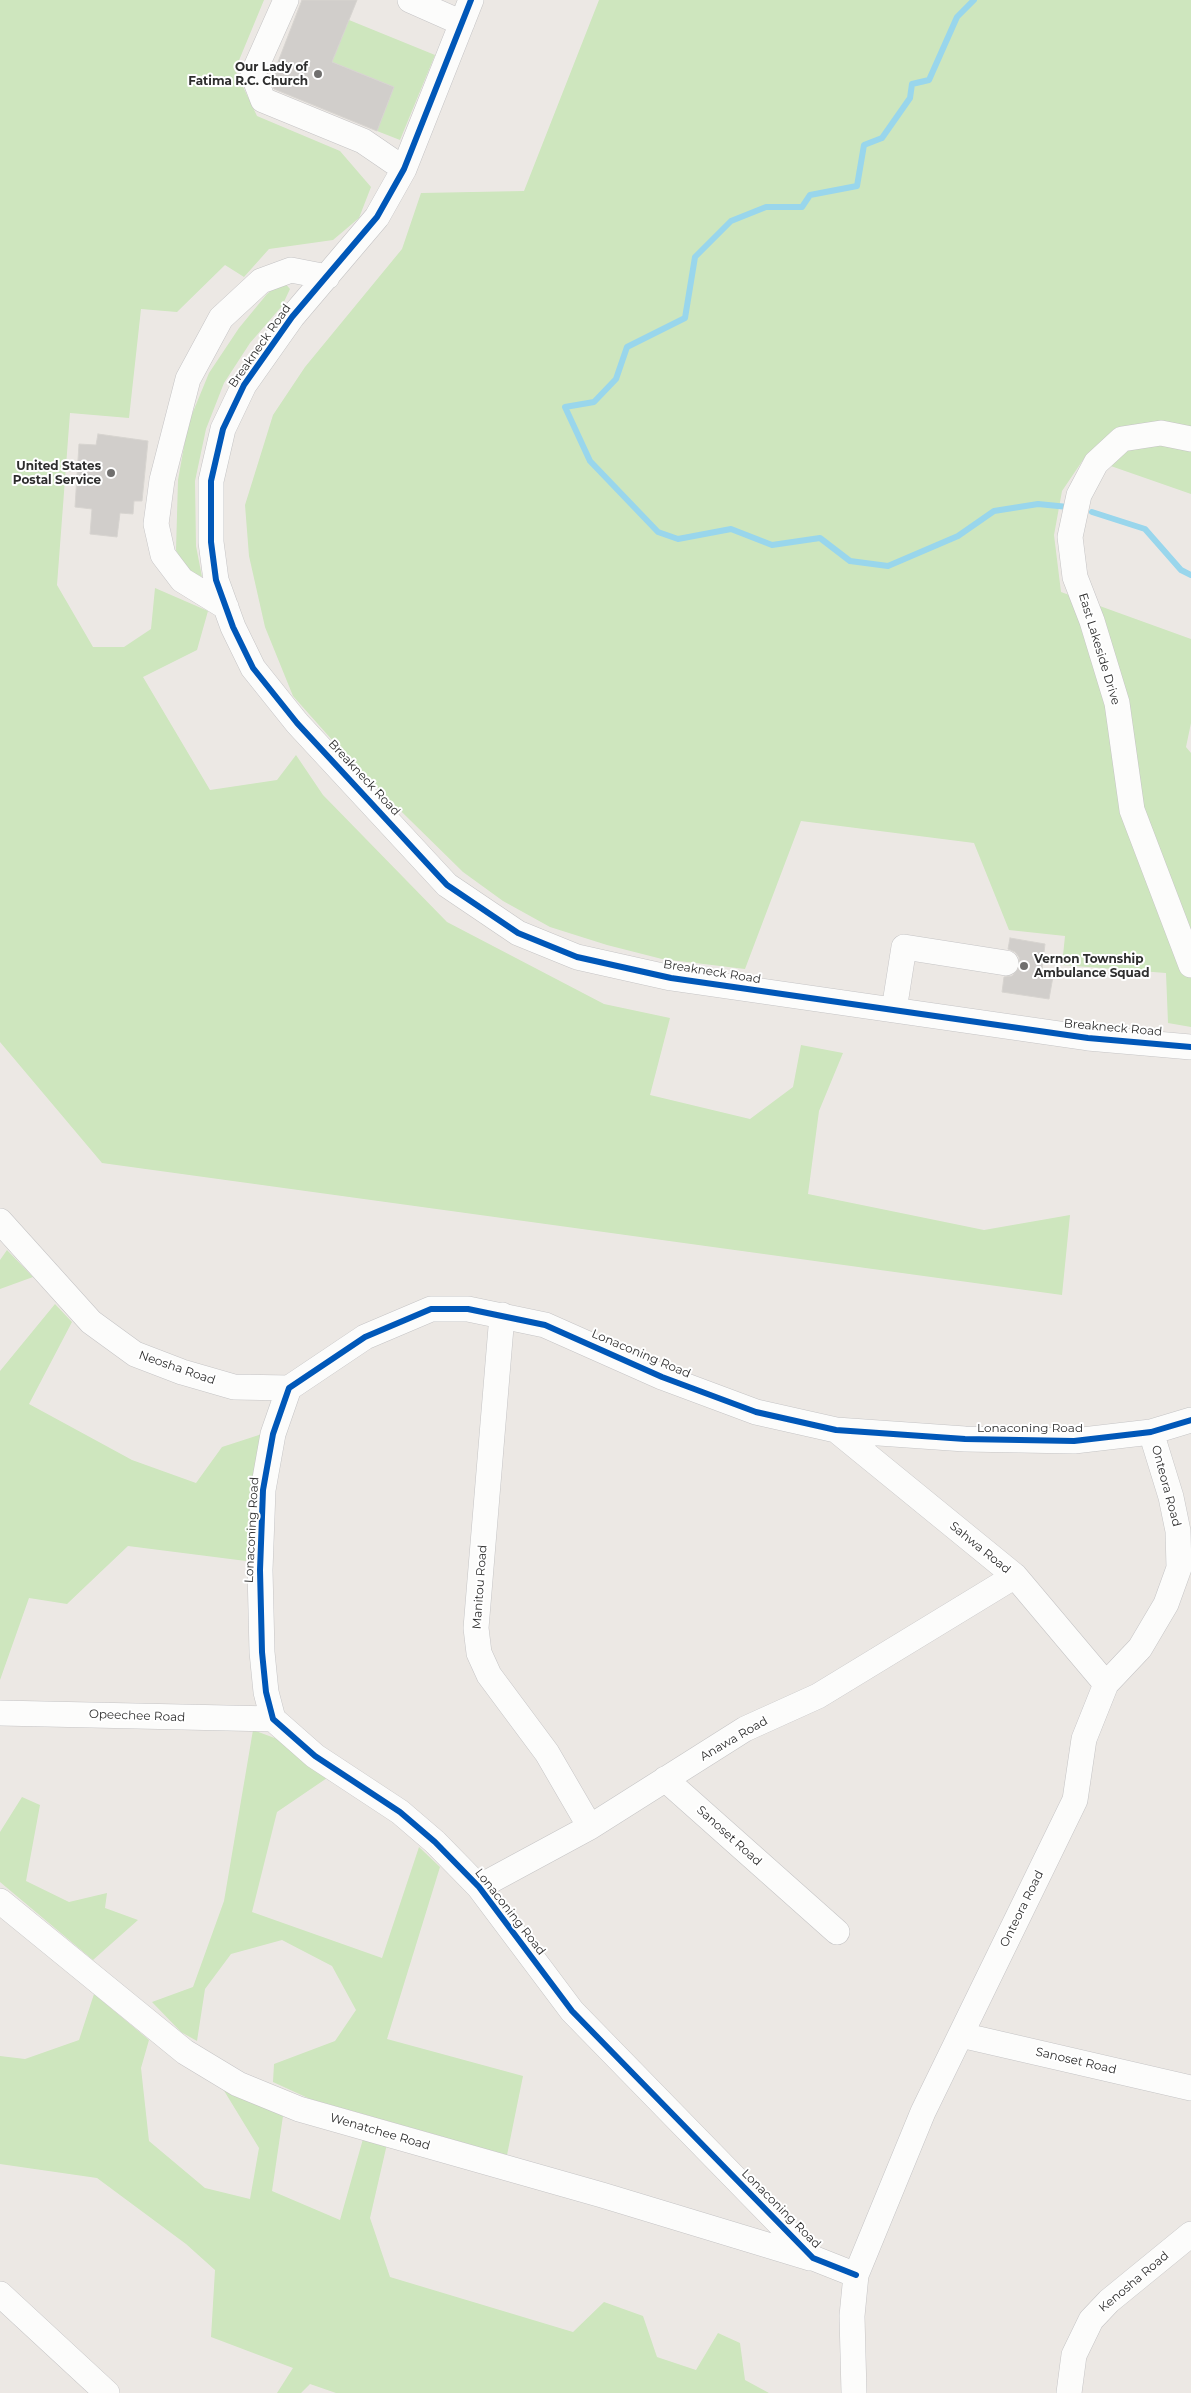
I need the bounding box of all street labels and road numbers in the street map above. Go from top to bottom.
street label: Breakneck Road [226,301,294,391]
street label: East Lakeside Drive [1075,591,1123,707]
street label: Breakneck Road [325,737,403,819]
street label: Breakneck Road [662,957,762,987]
street label: Breakneck Road [1063,1017,1163,1039]
street label: Lonaconing Road [589,1327,693,1381]
street label: Neosha Road [137,1348,217,1388]
street label: Lonaconing Road [977,1421,1083,1435]
street label: Onteora Road [1148,1444,1184,1528]
street label: Lonaconing Road [242,1477,262,1583]
street label: Sahwa Road [947,1519,1013,1577]
street label: Manitou Road [470,1544,490,1630]
street label: Opeechee Road [89,1707,185,1725]
street label: Anawa Road [698,1714,770,1764]
street label: Sanoset Road [693,1803,765,1869]
street label: Lonaconing Road [472,1866,548,1958]
street label: Onteora Road [997,1868,1047,1950]
street label: Sanoset Road [1034,2045,1118,2077]
street label: Wenatchee Road [328,2111,432,2153]
street label: Lonaconing Road [738,2166,824,2252]
street label: Kenosha Road [1096,2249,1172,2315]

